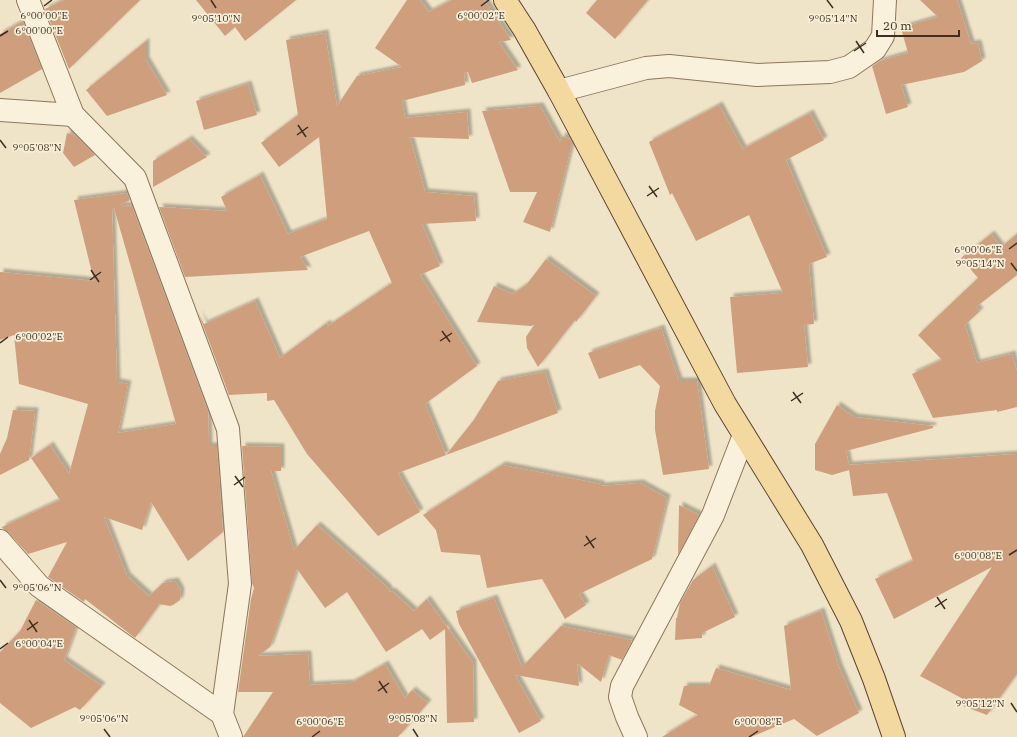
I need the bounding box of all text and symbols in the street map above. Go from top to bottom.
text: 6°00'00"E [20,9,68,22]
text: 6°00'02"E [457,9,505,22]
text: 9°05'10"N [192,12,241,25]
text: 9°05'14"N [809,12,858,25]
scale bar [877,12,959,38]
text: 20 m [883,18,912,33]
text: 6°00'00"E [15,24,63,37]
text: 9°05'08"N [13,141,62,154]
text: 6°00'06"E [954,243,1002,256]
text: 9°05'14"N [956,257,1005,270]
text: 6°00'02"E [15,330,63,343]
text: 6°00'08"E [954,549,1002,562]
text: 9°05'06"N [13,581,62,594]
text: 6°00'04"E [15,637,63,650]
text: 9°05'12"N [956,697,1005,710]
text: 9°05'06"N [80,712,129,725]
text: 9°05'08"N [389,712,438,725]
text: 6°00'06"E [296,715,344,728]
text: 6°00'08"E [734,715,782,728]

